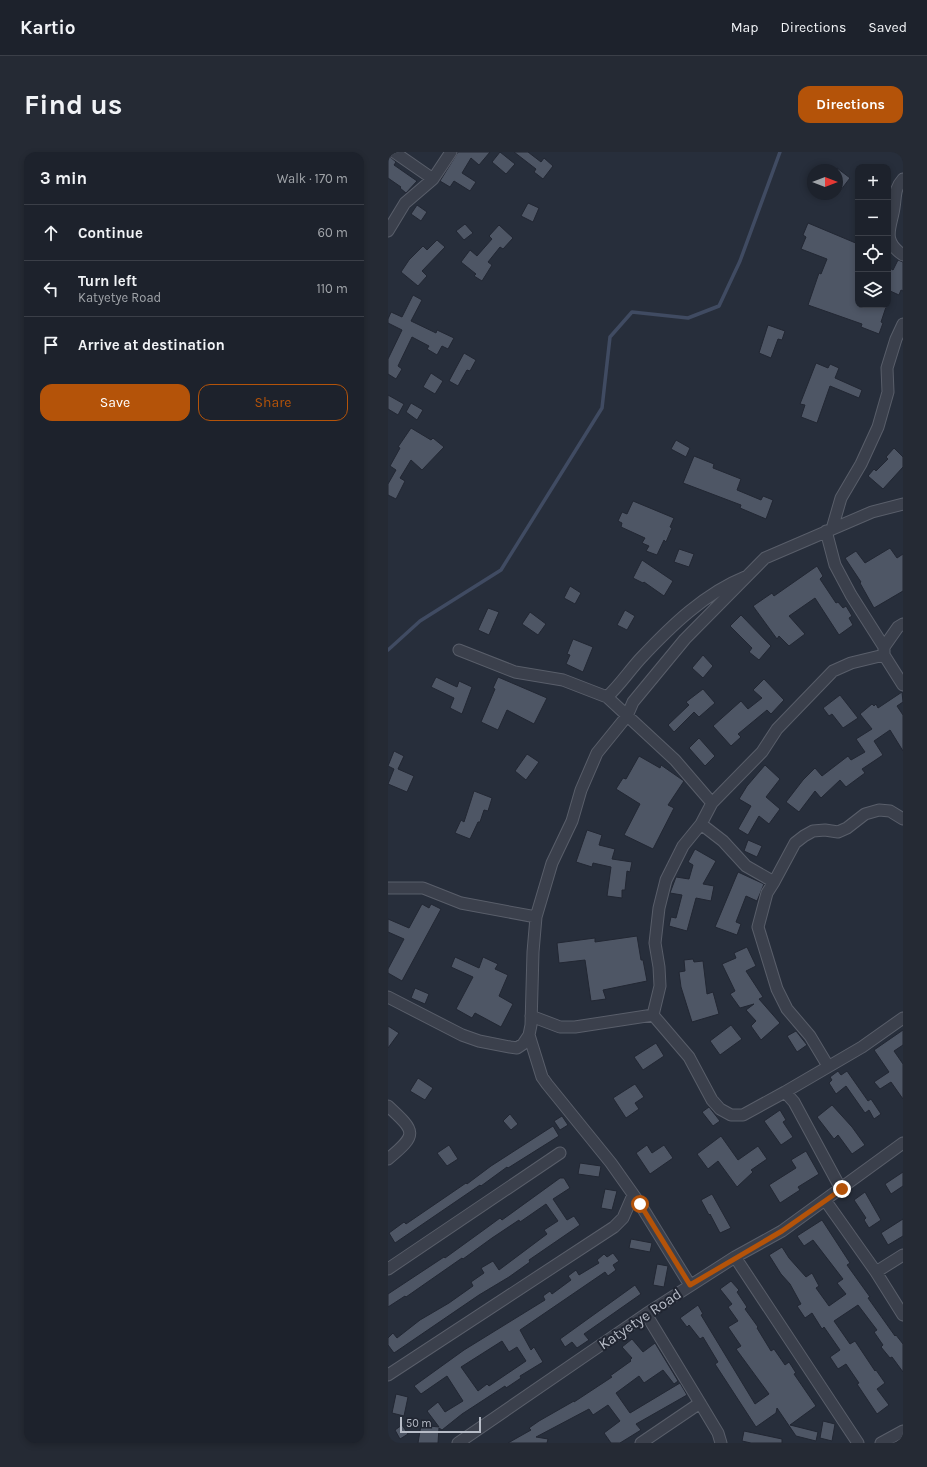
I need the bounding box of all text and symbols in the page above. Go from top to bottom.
text: Kartio [20,17,75,39]
text: Map [731,19,759,36]
text: Directions [781,19,846,36]
text: Saved [868,19,907,36]
button: Directions [798,86,903,123]
text: Find us [24,88,123,121]
north arrow [807,164,843,200]
map controls [855,164,891,308]
button: + [855,164,891,200]
text: 3 min [40,168,87,188]
text: Walk · 170 m [277,171,348,186]
button: − [855,200,891,236]
icon: ahead [40,222,62,244]
text: Continue [78,224,143,242]
text: 60 m [318,225,348,240]
button: locate [855,236,891,272]
text: Turn left [78,272,137,290]
button: layers [855,272,891,308]
icon: left [40,278,62,300]
text: 110 m [316,281,348,296]
text: Katyetye Road [78,290,161,305]
icon: arrive [40,334,62,356]
text: Arrive at destination [78,336,225,354]
button: Save [40,384,190,421]
button: Share [198,384,348,421]
route end [833,1180,851,1198]
route start [631,1195,649,1213]
street label: Katyetye Road [595,1285,685,1353]
scale bar [400,1415,481,1434]
text: 50 m [406,1417,432,1430]

